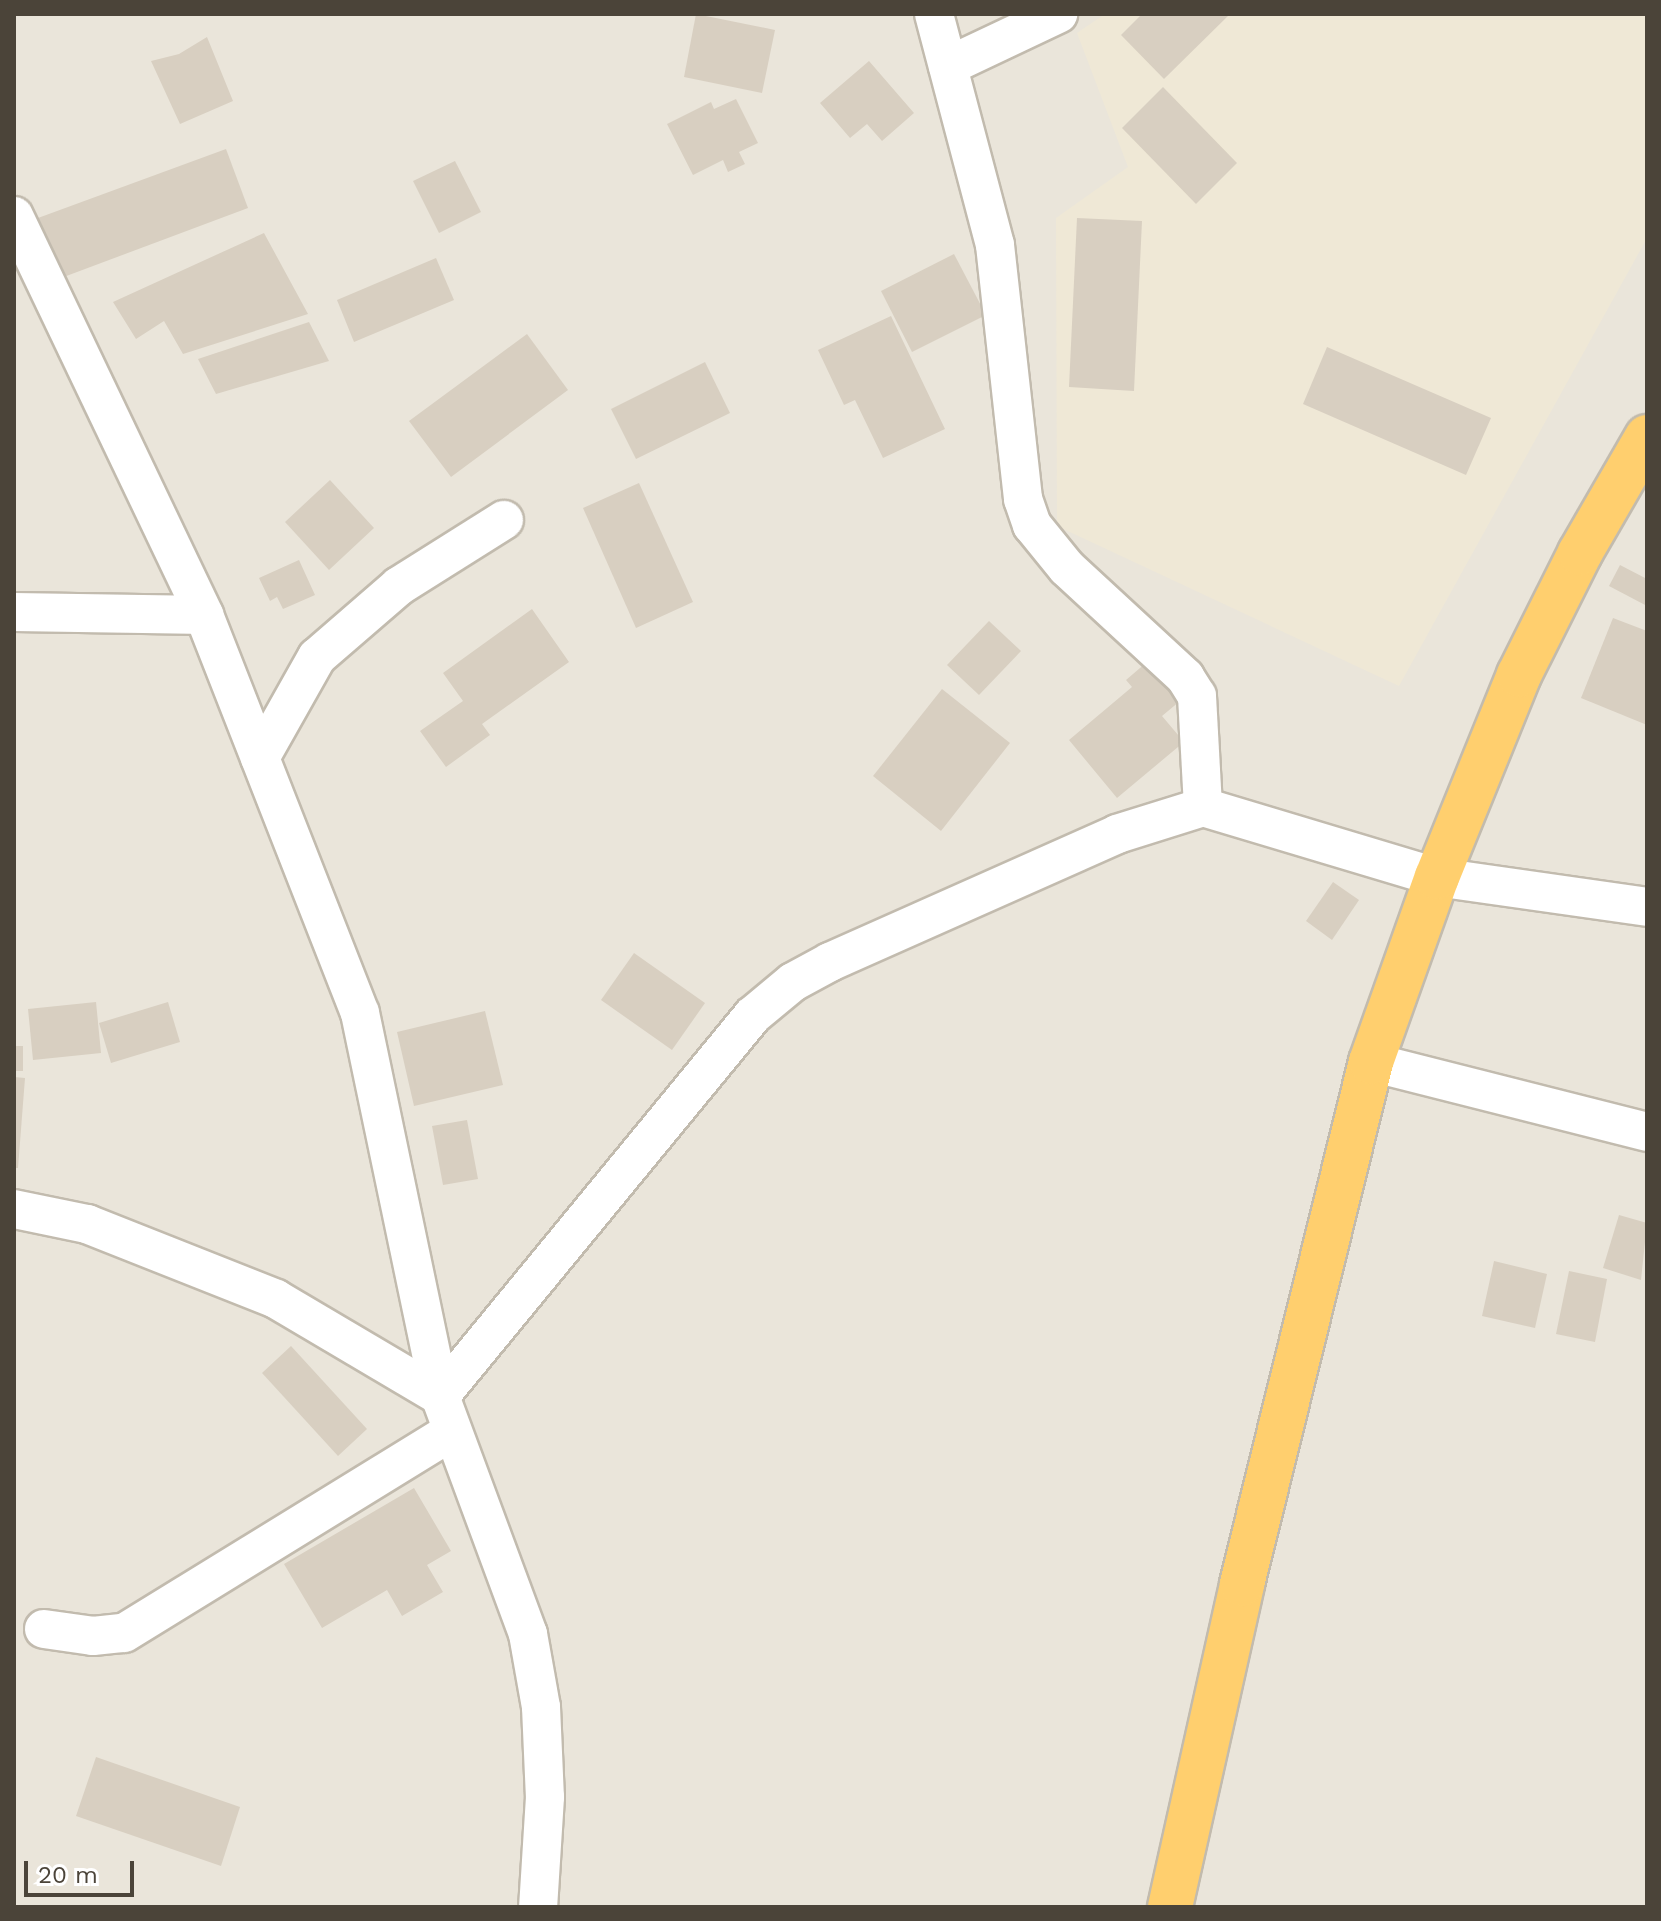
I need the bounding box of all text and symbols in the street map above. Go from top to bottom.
scale bar [28,1845,138,1895]
text: 20 m [38,1861,98,1889]

